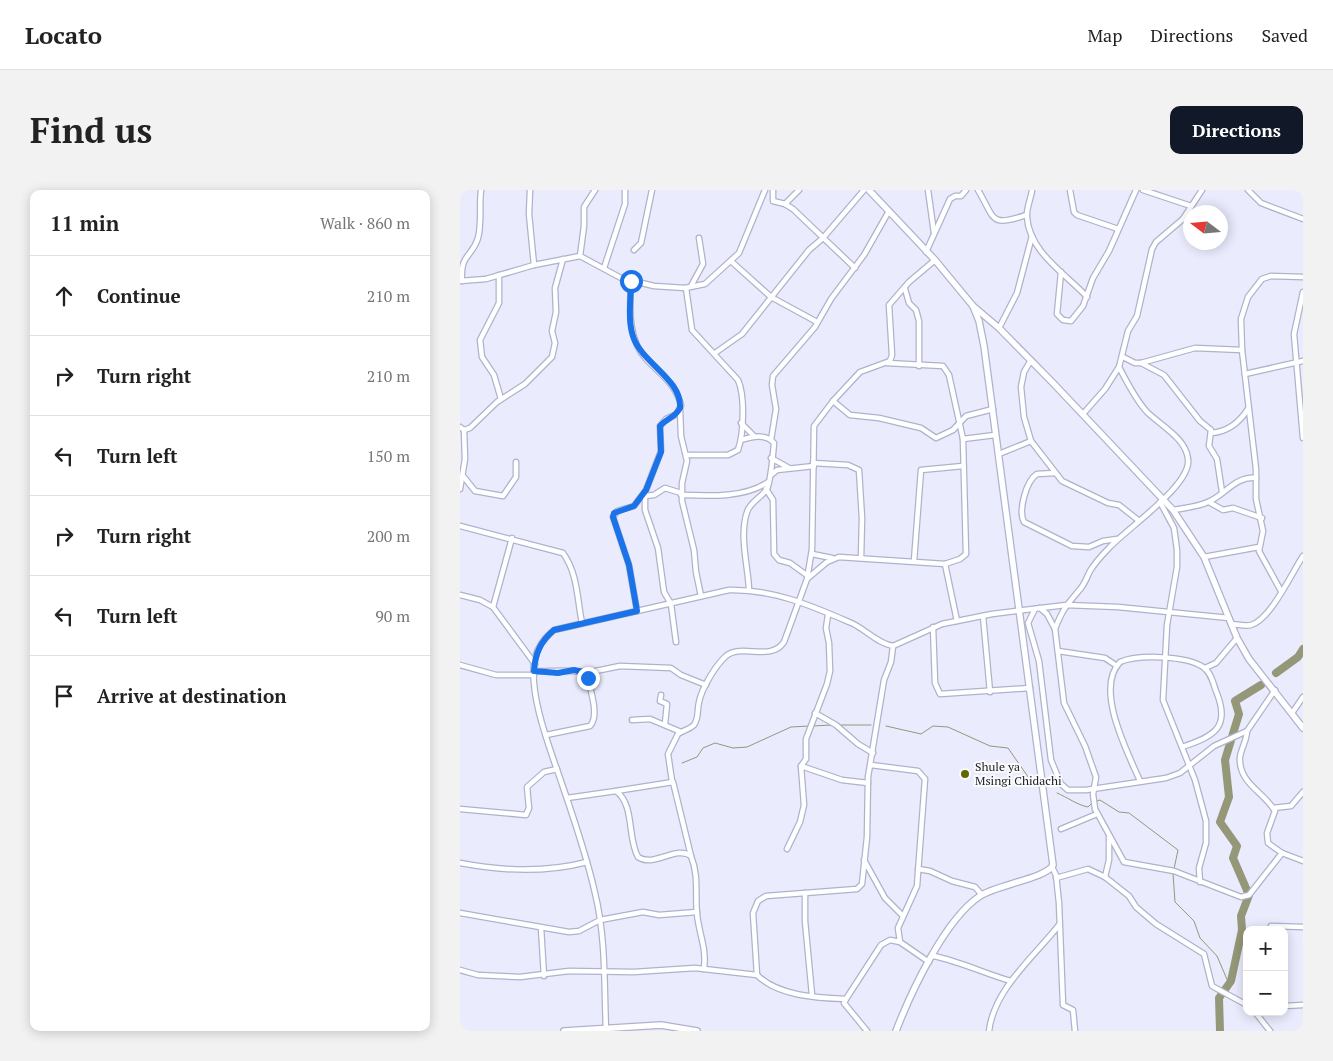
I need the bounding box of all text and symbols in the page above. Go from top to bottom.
text: Locato [25,19,102,51]
text: Map [1087,23,1122,47]
text: Directions [1150,23,1233,47]
text: Saved [1261,23,1308,47]
button: Directions [1170,106,1303,154]
text: Find us [30,107,152,153]
north arrow [1183,205,1228,250]
text: 11 min [50,209,119,237]
text: Walk · 860 m [320,212,410,234]
route start [620,270,643,293]
icon: ahead [50,282,78,310]
text: Continue [97,283,181,308]
text: 210 m [367,285,410,307]
icon: right [50,362,78,390]
text: Turn right [97,363,191,388]
text: 210 m [367,365,410,387]
icon: left [50,442,78,470]
text: Turn left [97,443,178,468]
text: 150 m [367,445,410,467]
icon: right [50,522,78,550]
text: Turn right [97,523,191,548]
text: 200 m [367,525,410,547]
icon: left [50,602,78,630]
text: Turn left [97,603,178,628]
text: 90 m [375,605,410,627]
route end [577,667,600,690]
icon: arrive [50,682,78,710]
text: Arrive at destination [97,683,286,708]
place label: Shule ya Msingi Chidachi [975,759,1062,788]
marker: Shule ya Msingi Chidachi [959,768,971,780]
map controls [1243,926,1288,1016]
button: + [1243,926,1288,971]
button: − [1243,971,1288,1016]

